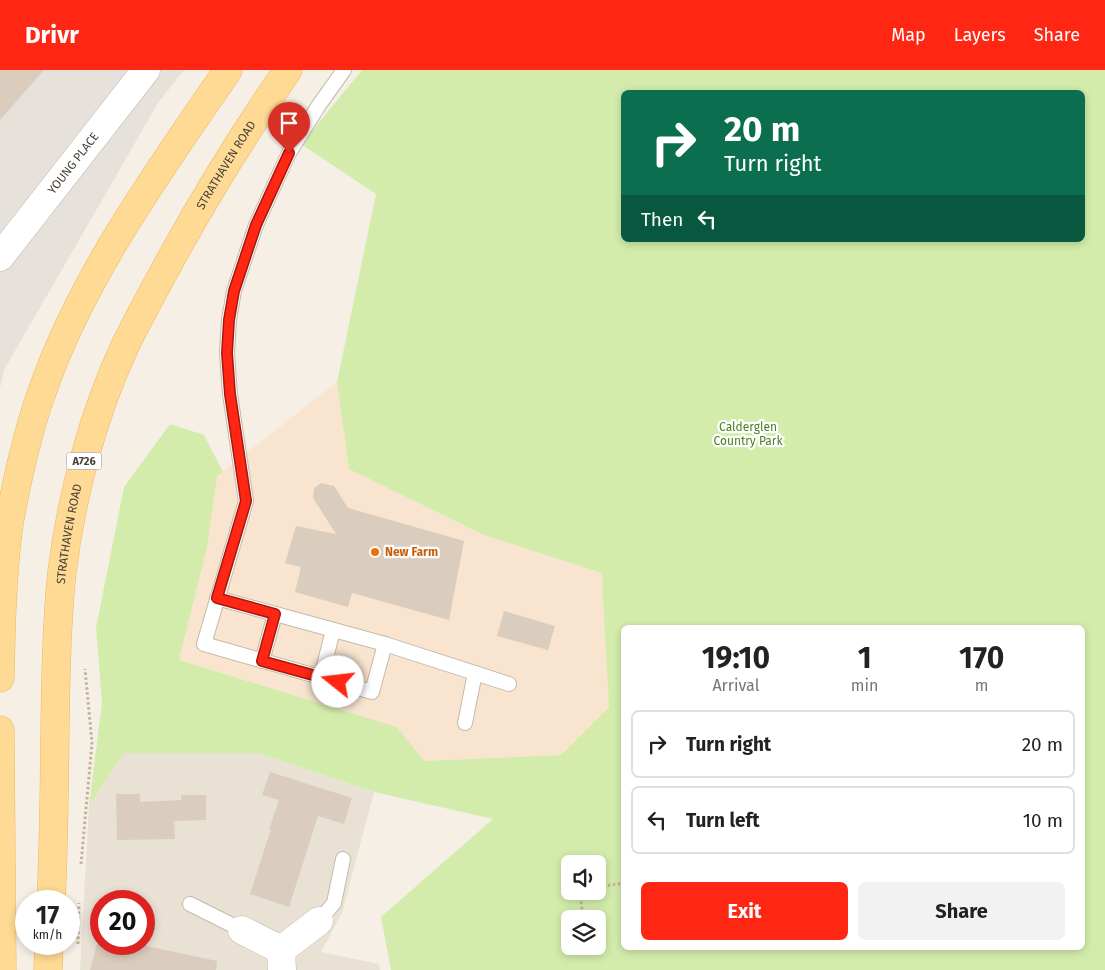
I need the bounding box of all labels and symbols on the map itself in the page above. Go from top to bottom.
pin [268,102,310,153]
street label: STRATHAVEN ROAD [193,118,259,212]
street label: YOUNG PLACE [45,130,102,197]
park label: Calderglen Country Park [713,420,783,448]
road number: A726 [66,452,102,470]
street label: STRATHAVEN ROAD [54,482,85,585]
place label: New Farm [385,545,438,559]
marker: New Farm [369,546,381,558]
position arrow [311,655,363,707]
speed limit sign: 20 [90,890,155,955]

